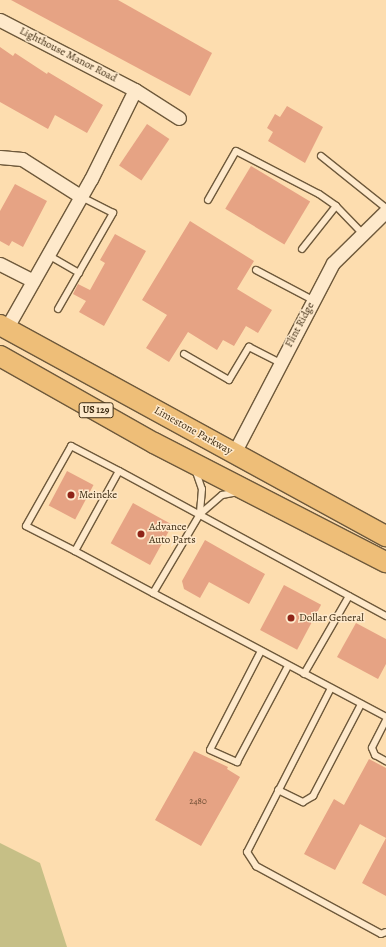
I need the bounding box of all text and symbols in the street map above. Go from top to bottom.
street label: Lighthouse Manor Road [17,25,119,85]
street label: Flint Ridge [283,300,317,350]
road number: US 129 [78,402,114,418]
street label: Limestone Parkway [152,404,234,458]
place label: Meineke [79,488,117,502]
marker: Meineke [66,490,76,500]
place label: Advance Auto Parts [149,521,196,547]
marker: Advance Auto Parts [136,529,146,539]
place label: Dollar General [299,611,364,625]
marker: Dollar General [286,613,296,623]
house number: 2480 [189,796,207,806]

